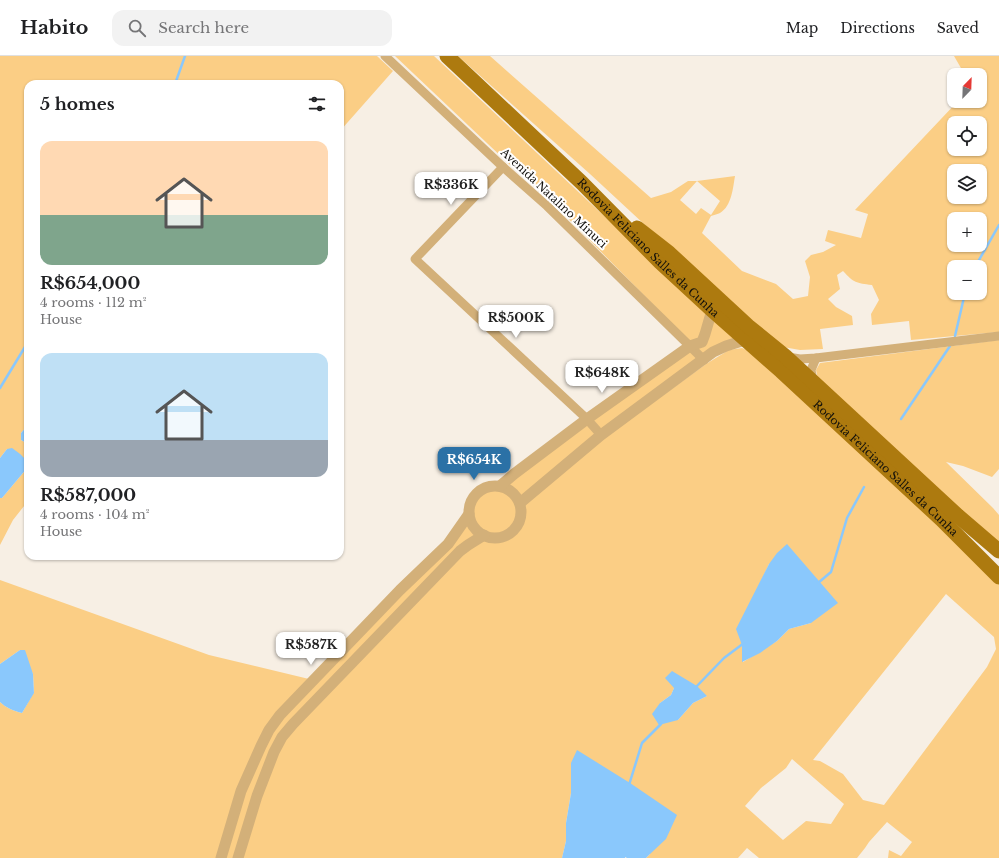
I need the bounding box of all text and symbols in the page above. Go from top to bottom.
search box [112,10,392,46]
text: Habito [20,16,88,39]
icon: search [126,17,148,39]
text: Search here [158,18,249,37]
text: Map [786,19,818,37]
text: Directions [840,19,915,37]
text: Saved [937,19,979,37]
north arrow [947,68,987,108]
map controls [947,68,987,300]
icon: filters [306,93,328,115]
text: 5 homes [40,94,115,115]
button: locate [947,116,987,156]
street label: Avenida Natalino Minuci [497,144,610,251]
button: layers [947,164,987,204]
icon: home [148,167,220,239]
pin: R$336K [418,172,484,206]
street label: Rodovia Feliciano Salles da Cunha [574,175,723,321]
text: R$336K [424,176,478,193]
button: + [947,212,987,252]
button: − [947,260,987,300]
text: R$654,000 [40,273,140,294]
text: 4 rooms · 112 m² [40,294,146,311]
pin: R$500K [483,305,549,339]
text: R$500K [487,309,545,326]
text: House [40,311,82,328]
pin: R$648K [569,360,635,394]
text: R$648K [574,364,630,381]
icon: home [148,379,220,451]
street label: Rodovia Feliciano Salles da Cunha [810,397,962,540]
pin: R$654K [441,447,507,481]
text: R$654K [447,451,501,468]
text: R$587,000 [40,485,136,506]
text: 4 rooms · 104 m² [40,506,150,523]
text: House [40,523,82,540]
pin: R$587K [278,632,344,666]
text: R$587K [285,636,337,653]

